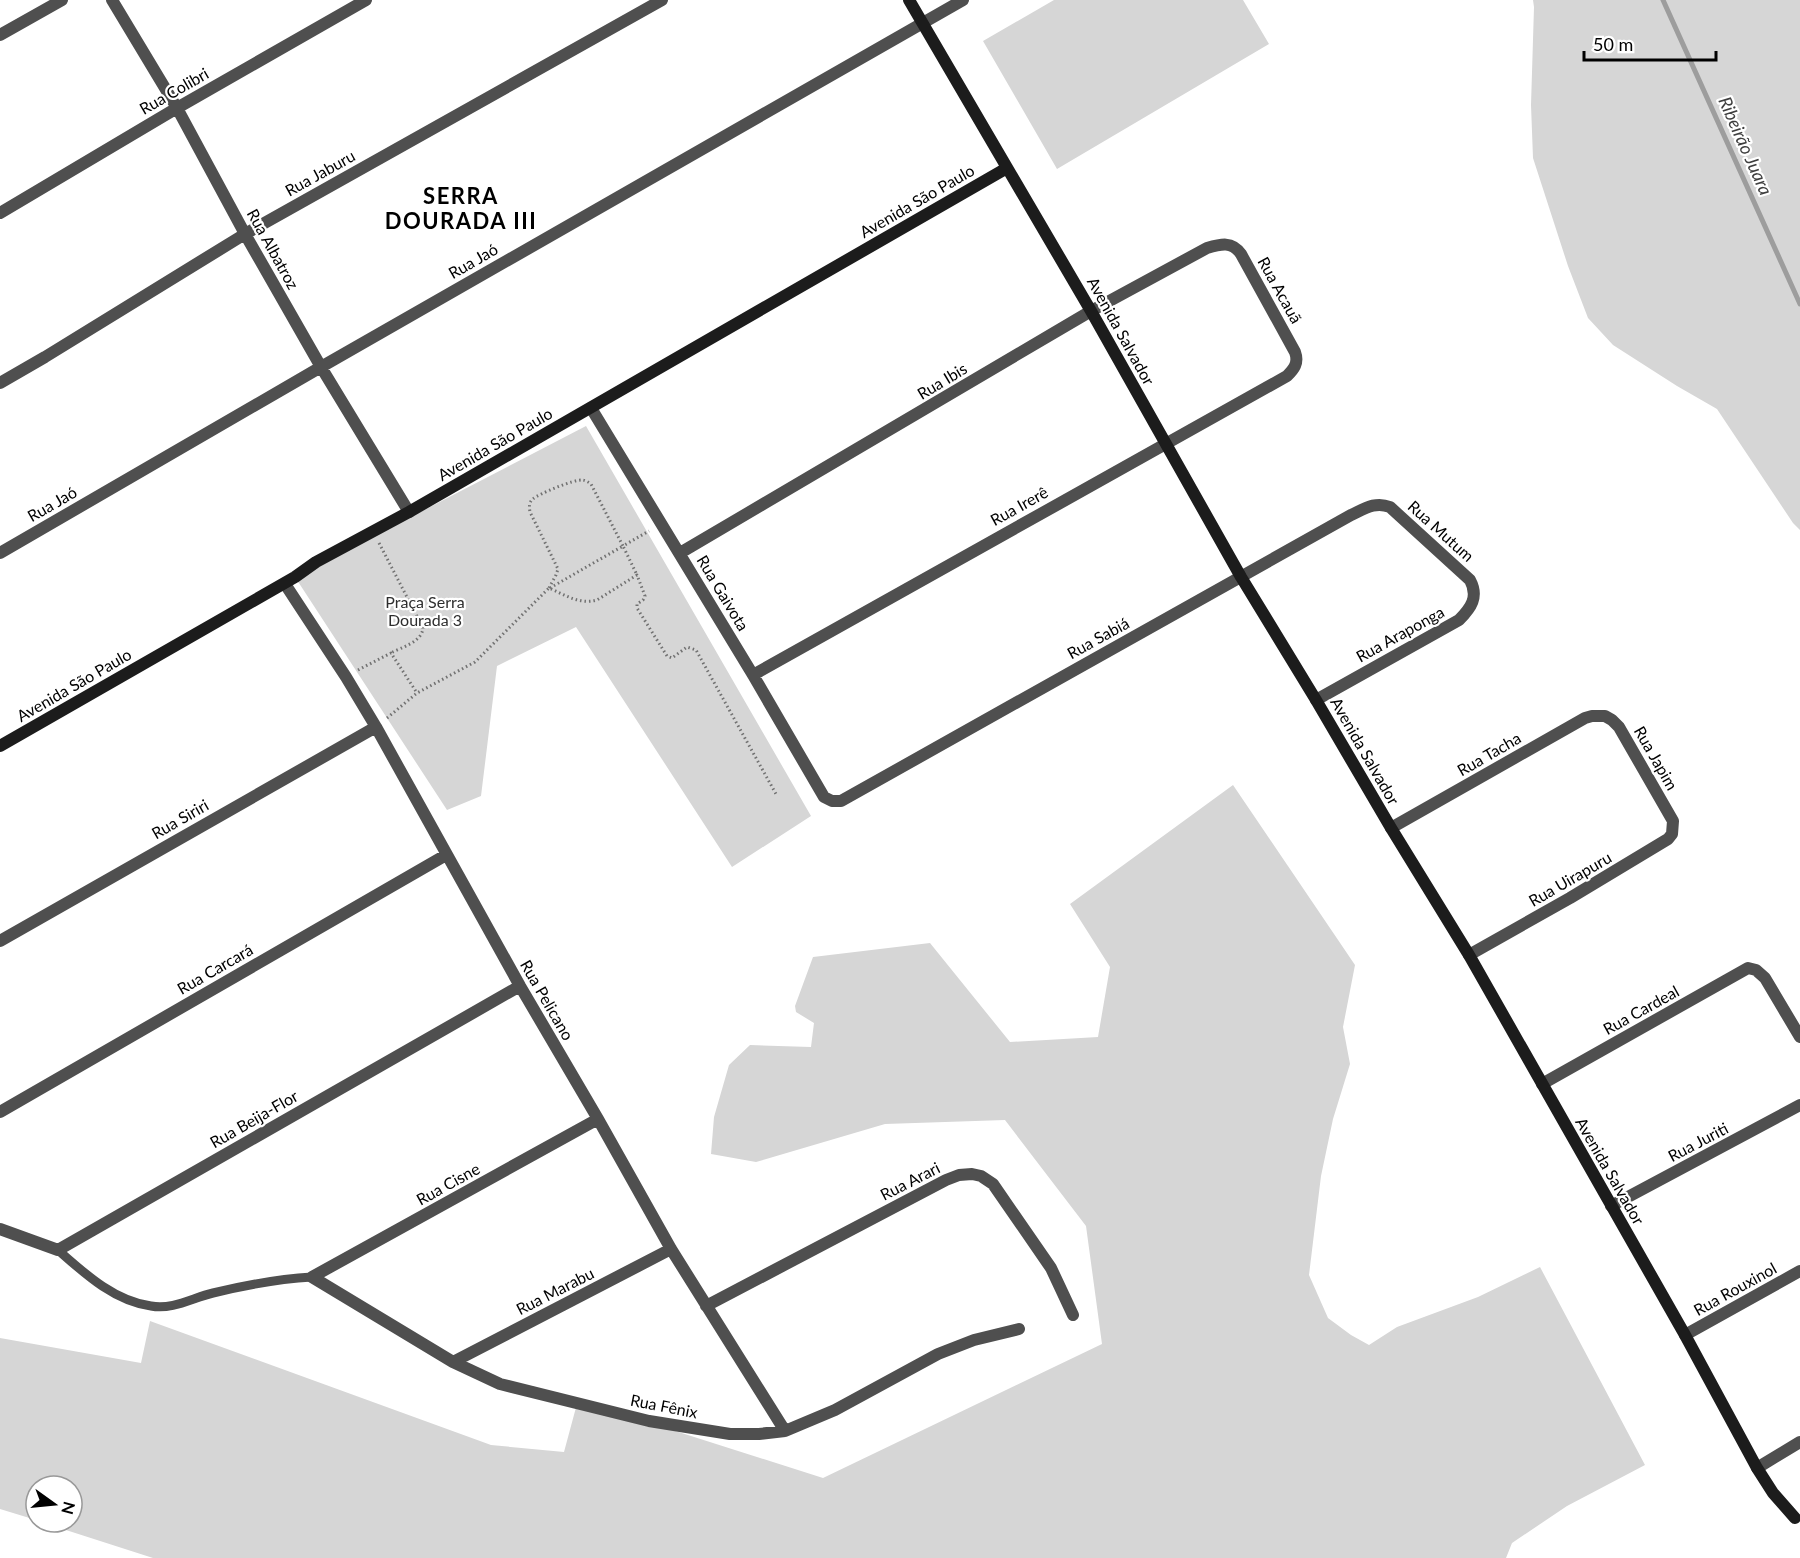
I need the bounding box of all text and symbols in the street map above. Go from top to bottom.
scale bar [1584,24,1716,62]
text: 50 m [1593,33,1633,55]
street label: Rua Colibri [136,63,212,118]
water label: Ribeirão Juara [1714,93,1777,198]
street label: Rua Jaburu [281,146,358,200]
street label: Avenida São Paulo [856,160,977,241]
district label: SERRA DOURADA III [385,182,537,234]
street label: Rua Albatroz [244,205,303,292]
street label: Rua Jaó [445,239,501,282]
street label: Rua Acauã [1254,253,1306,326]
street label: Avenida Salvador [1084,273,1159,388]
street label: Rua Ibis [913,358,970,403]
street label: Avenida São Paulo [434,403,555,484]
street label: Rua Jaó [24,482,80,525]
street label: Rua Irerê [987,482,1051,529]
street label: Rua Mutum [1404,496,1478,565]
street label: Rua Gaivota [693,552,753,634]
park label: Praça Serra Dourada 3 [385,592,465,629]
street label: Rua Araponga [1352,602,1447,666]
street label: Rua Sabiá [1063,613,1132,662]
street label: Avenida São Paulo [13,644,134,725]
street label: Avenida Salvador [1327,694,1404,808]
street label: Rua Japim [1631,722,1682,793]
street label: Rua Tacha [1454,728,1524,779]
street label: Rua Siriri [148,795,212,842]
street label: Rua Uirapuru [1525,847,1615,910]
street label: Rua Carcará [174,939,256,998]
street label: Rua Pelicano [517,956,578,1043]
street label: Rua Cardeal [1599,981,1682,1038]
street label: Rua Beija-Flor [206,1086,301,1151]
street label: Avenida Salvador [1572,1114,1649,1228]
street label: Rua Juriti [1665,1118,1731,1165]
street label: Rua Cisne [413,1158,483,1209]
street label: Rua Arari [877,1158,943,1204]
street label: Rua Rouxinol [1690,1258,1779,1319]
street label: Rua Marabu [513,1263,597,1318]
street label: Rua Fênix [629,1390,699,1421]
north arrow [24,1474,84,1534]
text: N [58,1500,80,1516]

